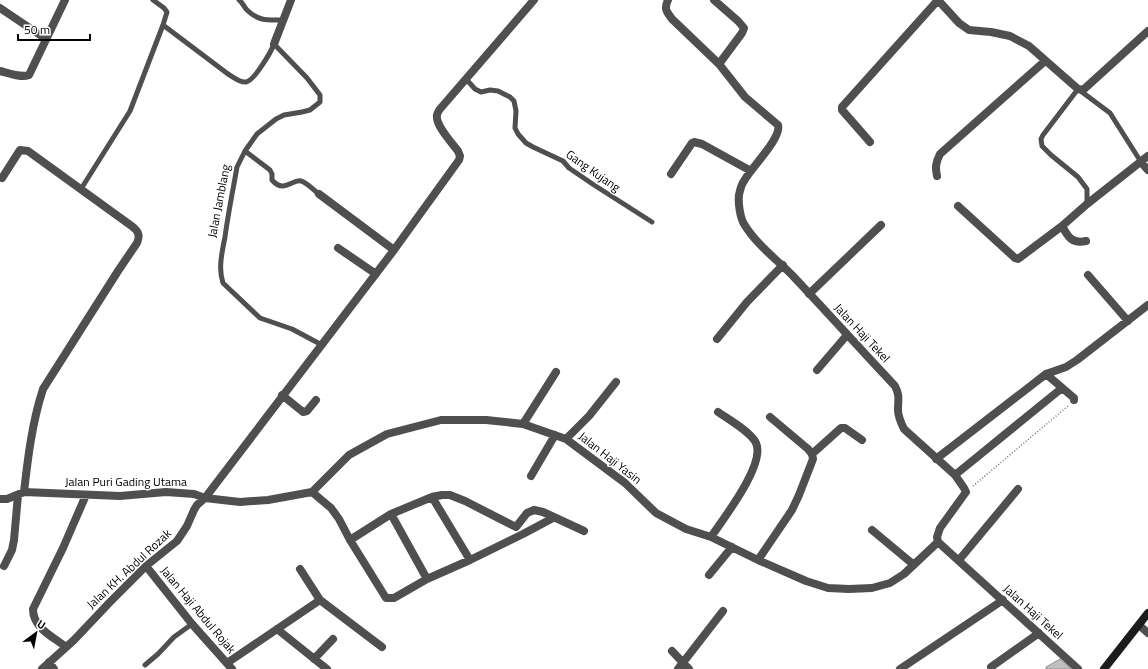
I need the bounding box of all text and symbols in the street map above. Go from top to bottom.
scale bar [18,16,90,42]
text: 50 m [24,20,50,39]
street label: Gang Kujang [562,145,625,196]
street label: Jalan Jamblang [202,162,235,239]
street label: Jalan Haji Tekel [830,299,895,367]
street label: Jalan Haji Yasin [575,427,646,488]
street label: Jalan Puri Gading Utama [65,472,187,491]
street label: Jalan KH. Abdul Rozak [82,524,176,613]
street label: Jalan Haji Abdul Rojak [156,562,241,658]
street label: Jalan Haji Tekel [999,579,1068,644]
north arrow [16,613,56,653]
text: U [34,616,49,633]

